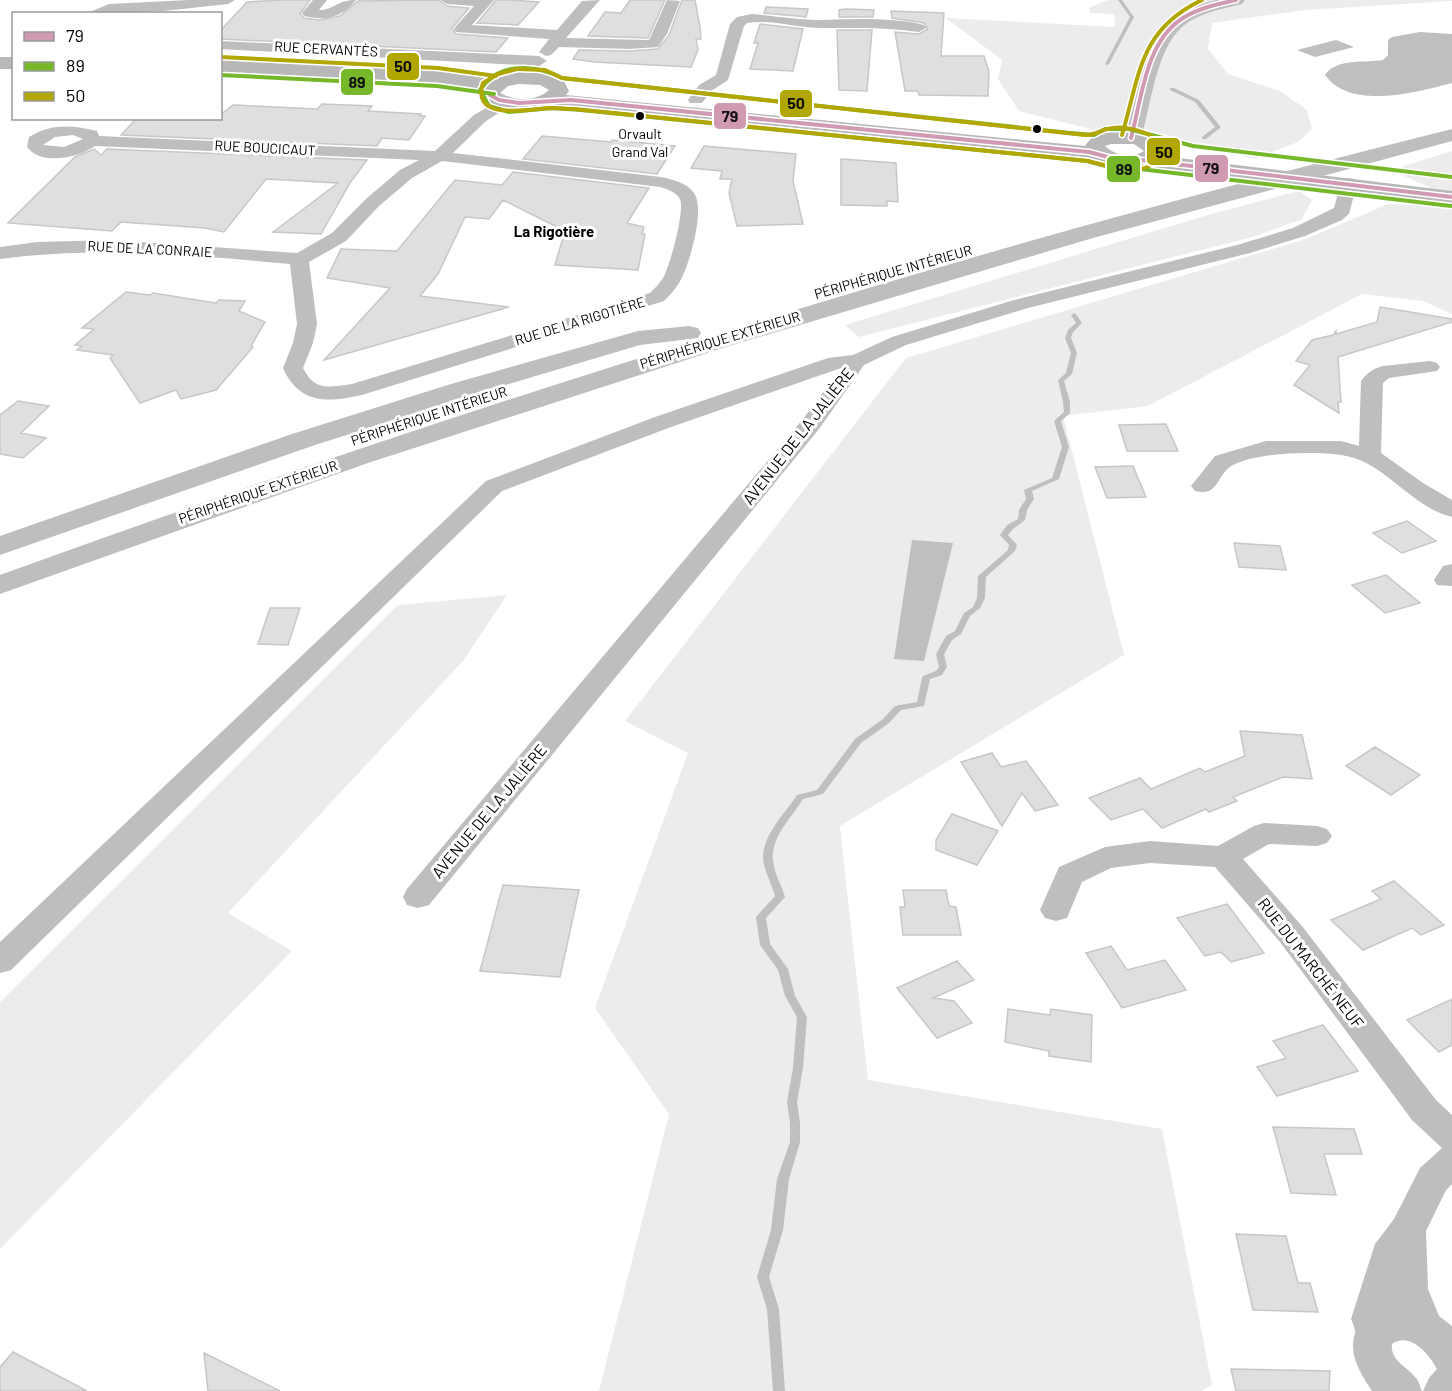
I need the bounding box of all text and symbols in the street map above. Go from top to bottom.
legend [12,12,222,120]
text: 79 [66,24,84,46]
street label: RUE CERVANTÈS [274,37,378,60]
line badge: 50 [386,52,420,81]
text: 89 [66,54,85,76]
text: 50 [394,56,412,75]
line badge: 89 [340,68,374,96]
text: 89 [348,72,366,91]
text: 50 [66,84,85,106]
line badge: 50 [779,89,813,118]
text: 50 [787,93,805,112]
line badge: 79 [713,102,747,130]
text: 79 [722,106,738,125]
marker: Orvault Grand Val [634,110,646,122]
unlabelled marker [1031,123,1043,135]
place label: Orvault Grand Val [612,125,668,160]
street label: RUE BOUCICAUT [214,136,316,159]
line badge: 50 [1146,137,1181,166]
text: 50 [1155,142,1173,161]
line badge: 79 [1194,154,1229,183]
line badge: 89 [1106,155,1141,183]
text: 79 [1203,158,1219,177]
text: 89 [1115,159,1133,178]
district label: La Rigotière [514,222,594,240]
street label: RUE DE LA CONRAIE [87,237,213,260]
street label: PÉRIPHÉRIQUE INTÉRIEUR [812,241,974,302]
street label: RUE DE LA RIGOTIÈRE [513,293,647,348]
street label: PÉRIPHÉRIQUE EXTÉRIEUR [638,307,802,372]
street label: AVENUE DE LA JALIÈRE [738,363,857,508]
street label: PÉRIPHÉRIQUE INTÉRIEUR [349,382,509,449]
street label: PÉRIPHÉRIQUE EXTÉRIEUR [176,456,340,527]
street label: AVENUE DE LA JALIÈRE [427,740,550,881]
street label: RUE DU MARCHÉ NEUF [1255,894,1368,1032]

